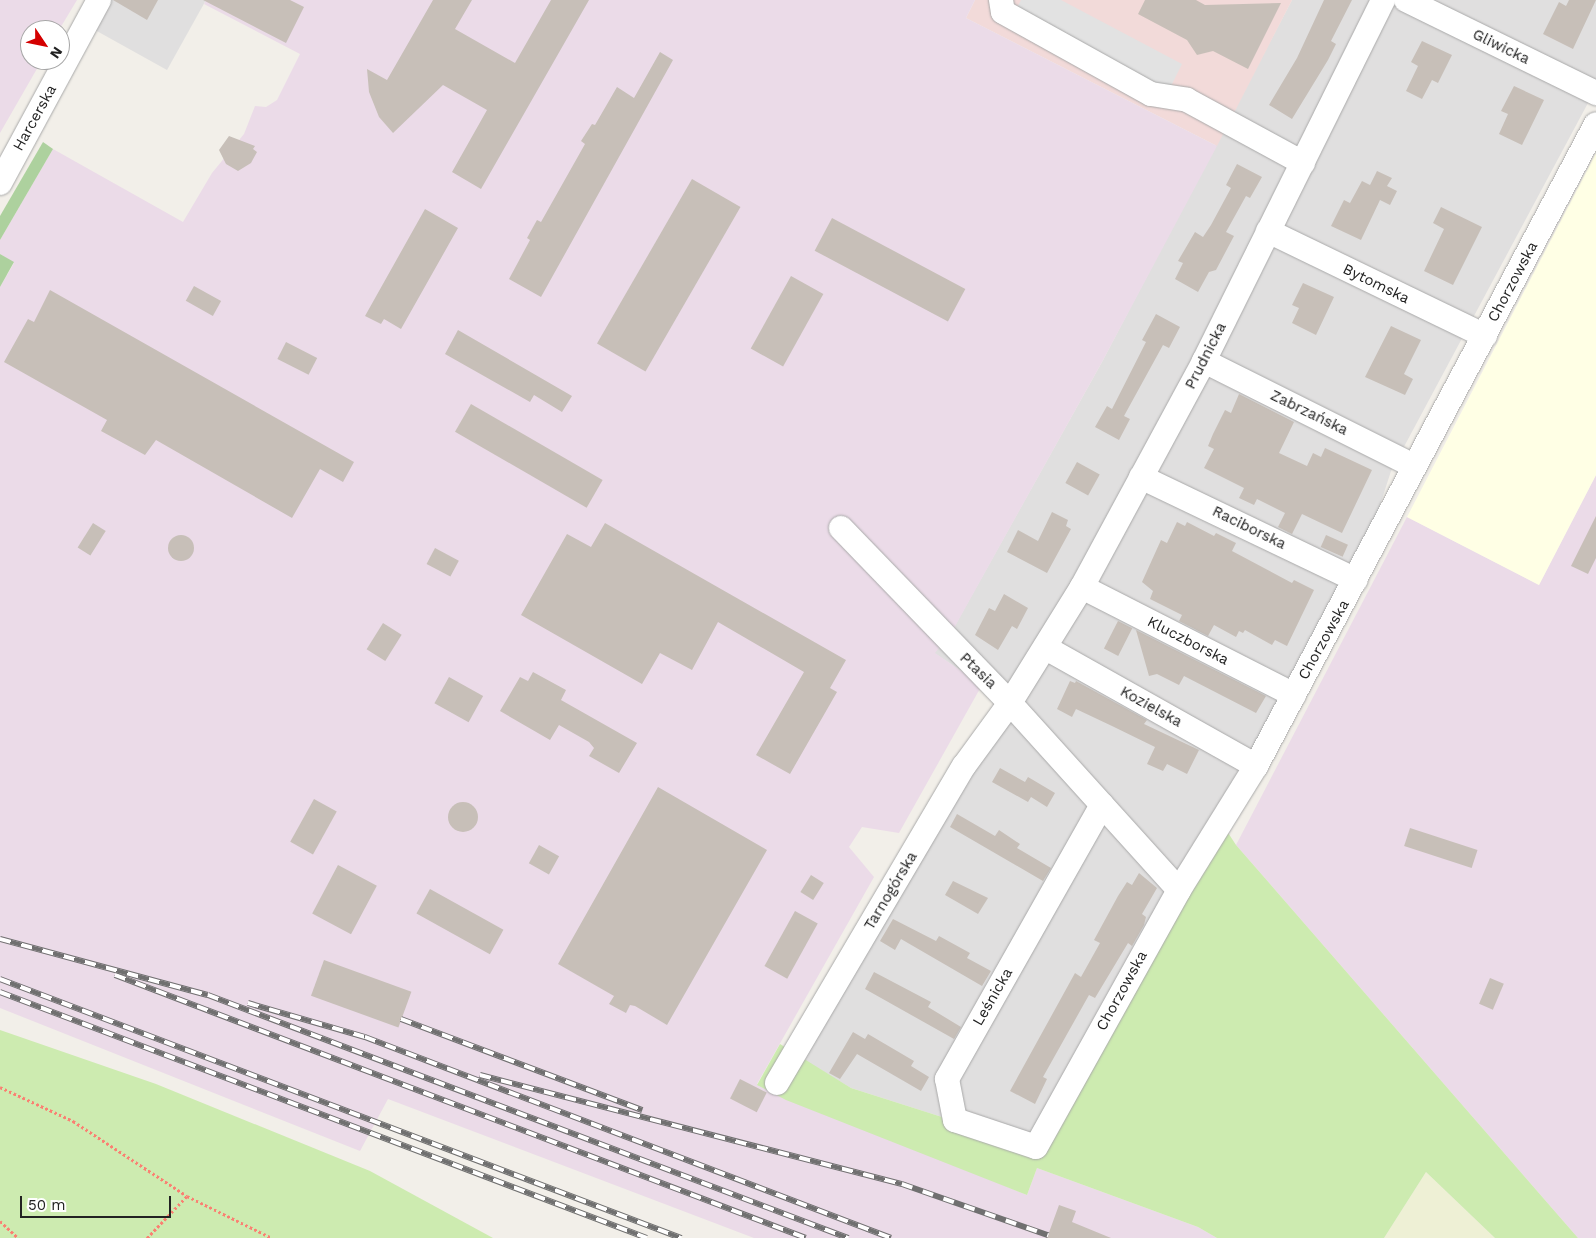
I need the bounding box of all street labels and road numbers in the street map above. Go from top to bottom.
street label: Gliwicka [1470,25,1532,69]
street label: Harcerska [9,82,61,154]
street label: Chorzowska [1484,239,1542,325]
street label: Bytomska [1340,260,1412,308]
street label: Prudnicka [1182,320,1230,392]
street label: Zabrzańska [1267,386,1351,440]
street label: Raciborska [1209,502,1289,554]
street label: Chorzowska [1295,597,1353,683]
street label: Kluczborska [1144,613,1232,669]
street label: Ptasia [956,649,1000,693]
street label: Kozielska [1117,683,1185,731]
street label: Tarnogórska [861,849,921,933]
street label: Chorzowska [1093,948,1151,1034]
street label: Leśnicka [969,965,1017,1029]

